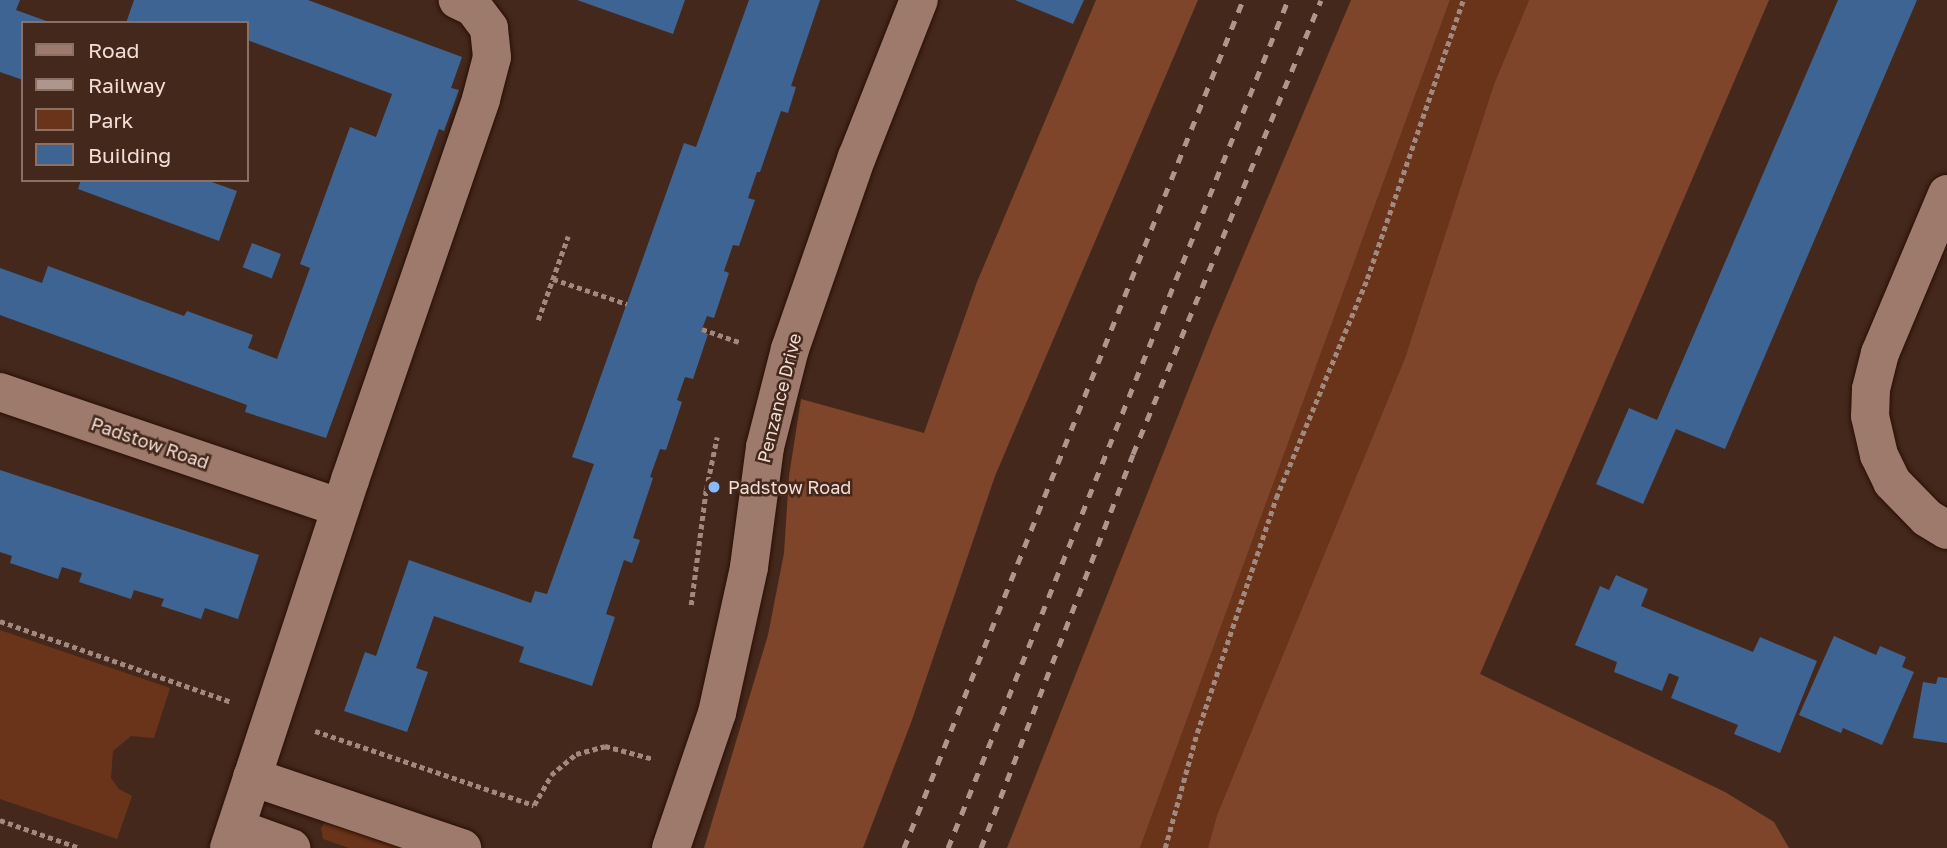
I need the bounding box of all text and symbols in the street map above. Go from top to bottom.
legend [21,21,248,182]
text: Road [88,37,139,63]
text: Railway [88,72,166,98]
text: Park [88,107,133,133]
text: Building [88,142,171,168]
street label: Penzance Drive [752,331,806,465]
street label: Padstow Road [88,413,212,473]
place label: Padstow Road [728,476,851,498]
marker: Padstow Road [706,479,722,495]

